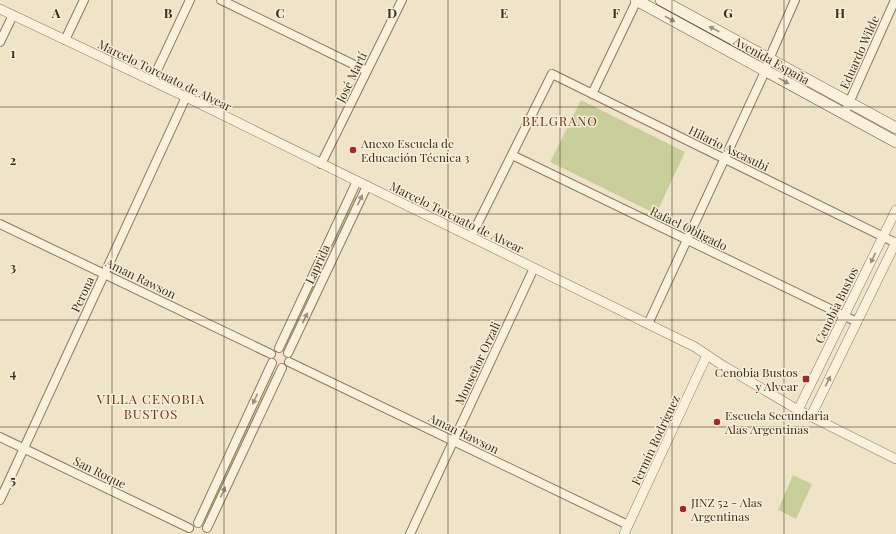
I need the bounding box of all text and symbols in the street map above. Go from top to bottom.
text: A [51,4,61,21]
text: B [164,4,173,21]
text: C [275,4,285,21]
text: D [387,4,397,21]
text: E [500,4,508,21]
text: F [612,4,620,21]
text: G [723,4,733,21]
text: H [835,4,845,21]
street label: Eduardo Wilde [836,13,882,91]
one-way arrow [664,15,676,22]
one-way arrow [708,25,720,32]
street label: Avenida España [730,32,813,88]
street label: Marcelo Torcuato de Alvear [95,36,235,115]
text: 1 [11,44,16,61]
street label: José Martí [331,49,370,106]
one-way arrow [778,78,790,84]
district label: BELGRANO [522,112,598,129]
street label: Hilario Ascasubi [686,122,772,175]
place label: Anexo Escuela de Educación Técnica 3 [360,135,469,165]
marker: Anexo Escuela de Educación Técnica 3 [348,145,358,155]
text: 2 [10,151,17,168]
street label: Marcelo Torcuato de Alvear [387,178,527,257]
one-way arrow [357,194,363,206]
street label: Rafael Obligado [648,202,731,254]
street label: Laprida [301,242,333,286]
one-way arrow [870,252,876,263]
street label: Aman Rawson [102,254,179,302]
text: 3 [10,258,16,275]
street label: Cenobia Bustos [811,264,861,346]
street label: Perona [67,273,97,315]
one-way arrow [302,312,308,323]
street label: Monseñor Orzali [451,318,503,407]
text: 4 [10,364,17,381]
place label: Cenobia Bustos y Alvear [715,364,799,394]
marker: Cenobia Bustos y Alvear [801,374,811,384]
one-way arrow [825,375,831,387]
district label: VILLA CENOBIA BUSTOS [96,390,205,422]
street label: Fermín Rodríguez [627,392,683,488]
one-way arrow [252,393,258,404]
place label: Escuela Secundaria Alas Argentinas [724,407,829,437]
street label: Aman Rawson [425,409,502,457]
marker: Escuela Secundaria Alas Argentinas [712,417,722,427]
street label: San Roque [71,452,129,492]
text: 5 [10,471,16,488]
one-way arrow [220,487,226,498]
place label: JINZ 52 - Alas Argentinas [690,494,762,524]
marker: JINZ 52 - Alas Argentinas [678,504,688,514]

